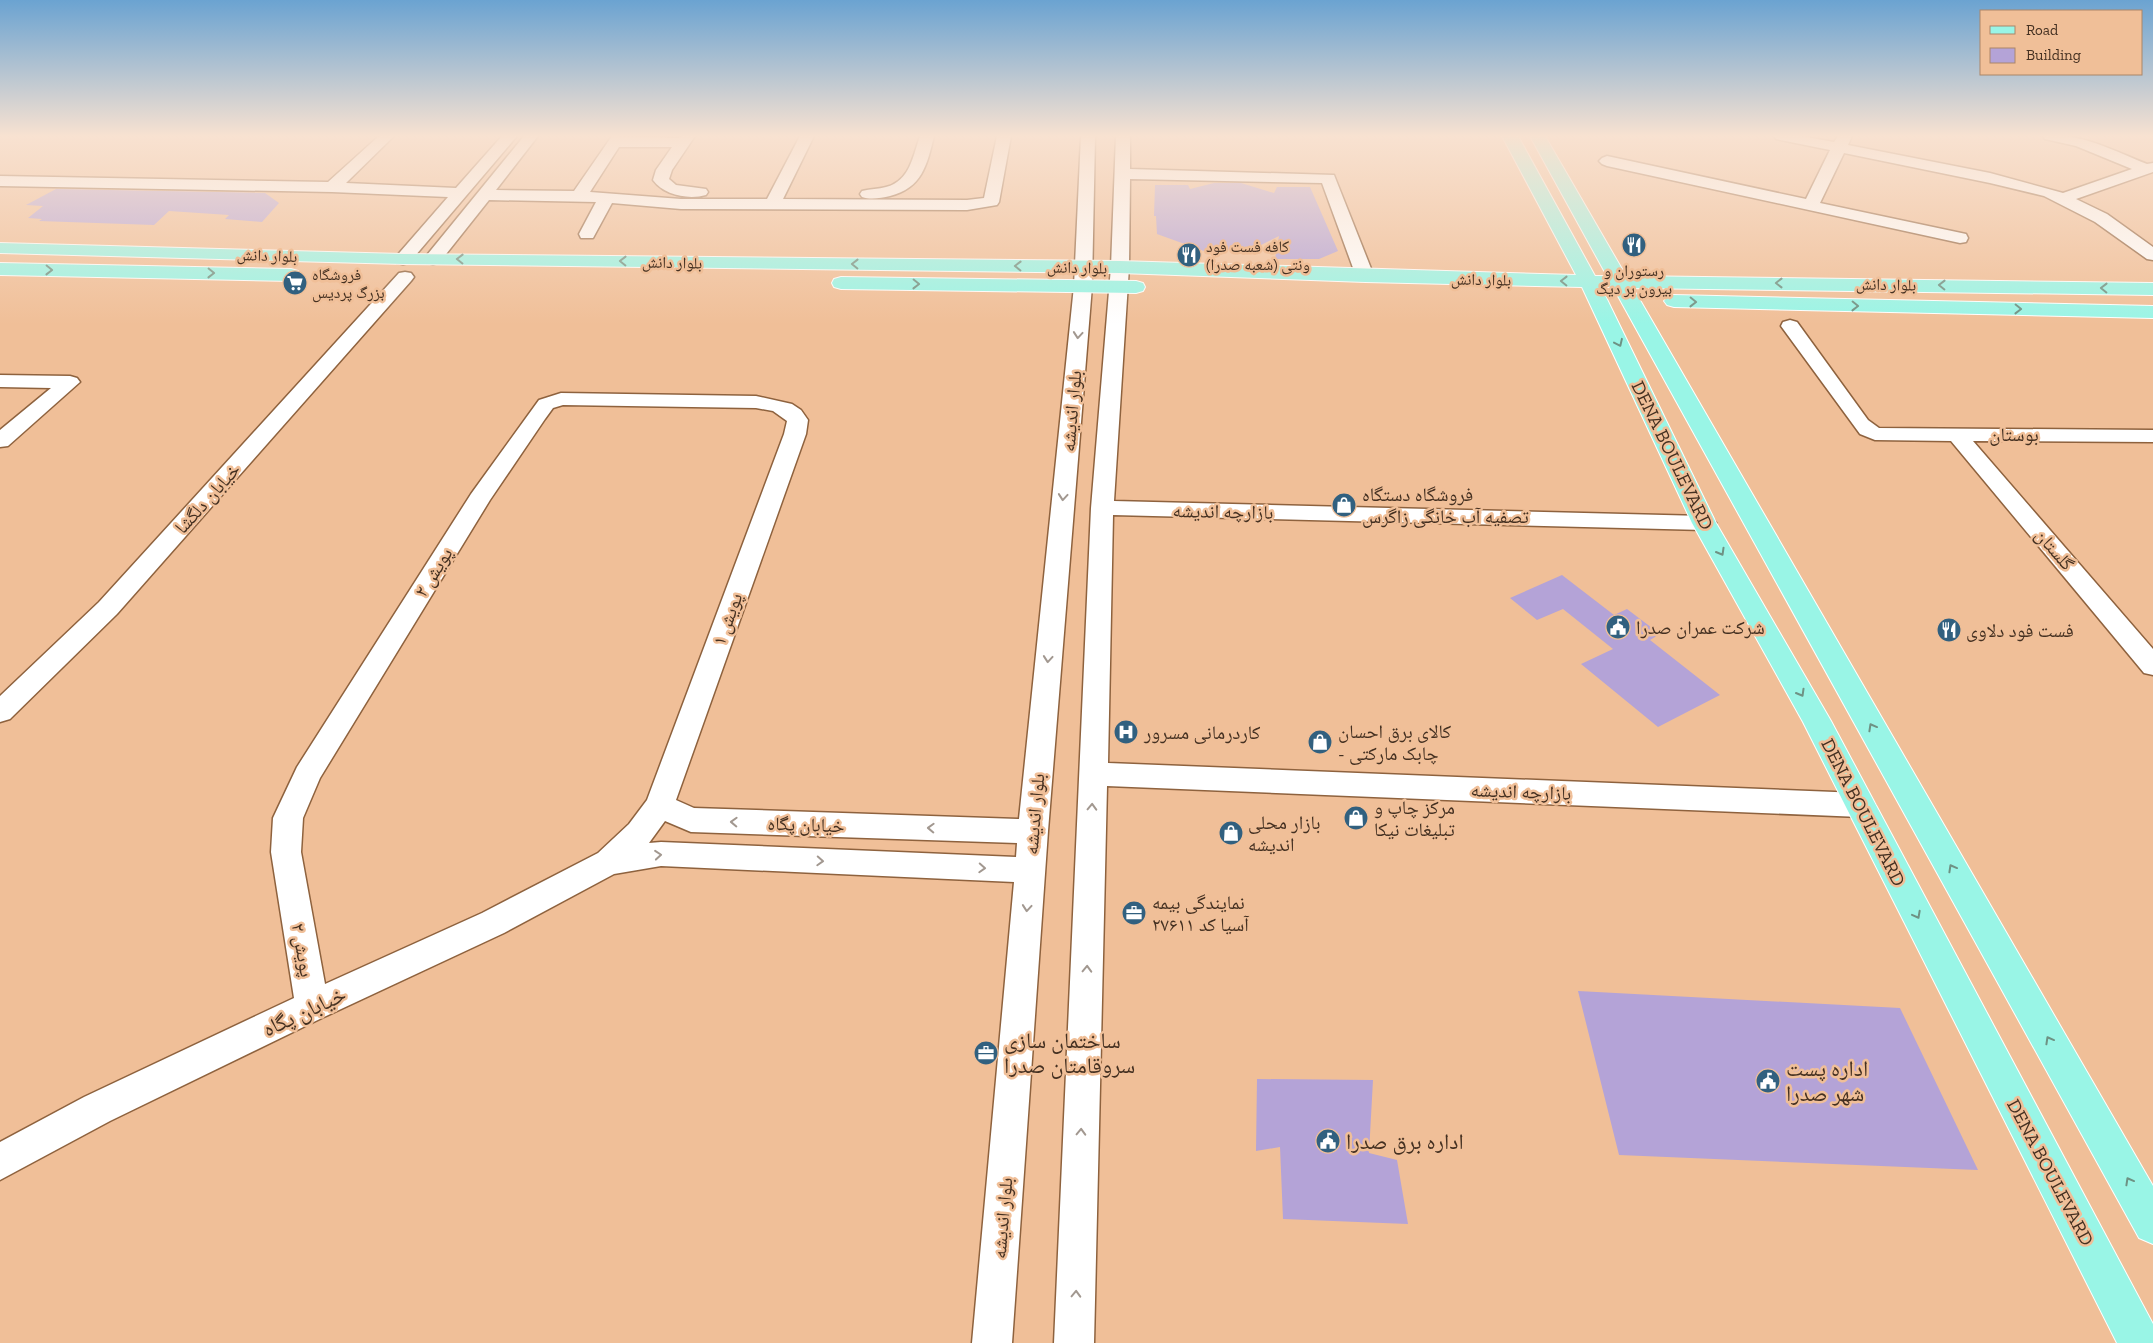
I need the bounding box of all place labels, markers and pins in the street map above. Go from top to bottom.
restaurant icon: رستوران و بیرون بر دیگ [1621,232,1647,258]
place label: کافه فست فود ونتی (شعبه صدرا) [1206,237,1310,275]
restaurant icon: کافه فست فود ونتی (شعبه صدرا) [1176,242,1202,268]
place label: رستوران و بیرون بر دیگ [1596,261,1672,299]
place label: فروشگاه بزرگ پردیس [312,265,385,303]
supermarket icon: فروشگاه بزرگ پردیس [282,270,308,296]
place label: فروشگاه دستگاه تصفیه آب خانگی زاگرس [1362,483,1529,528]
shop icon: فروشگاه دستگاه تصفیه آب خانگی زاگرس [1331,492,1357,518]
public building icon: شرکت عمران صدرا [1605,614,1631,640]
place label: شرکت عمران صدرا [1636,616,1765,639]
restaurant icon: فست فود دلاوی [1936,617,1962,643]
place label: فست فود دلاوی [1966,619,2074,642]
hospital icon: کاردرمانی مسرور [1113,719,1139,745]
place label: کالای برق احسان - چابک مارکتی [1338,720,1451,765]
place label: کاردرمانی مسرور [1143,721,1261,744]
shop icon: کالای برق احسان - چابک مارکتی [1307,729,1333,755]
place label: مرکز چاپ و تبلیغات نیکا [1374,796,1455,841]
shop icon: مرکز چاپ و تبلیغات نیکا [1343,805,1369,831]
place label: بازار محلی اندیشه [1248,811,1321,856]
shop icon: بازار محلی اندیشه [1218,820,1244,846]
place label: نمایندگی بیمه آسیا کد ۲۷۶۱۱ [1152,891,1250,936]
office icon: نمایندگی بیمه آسیا کد ۲۷۶۱۱ [1121,900,1147,926]
place label: ساختمان سازی سروقامتان صدرا [1004,1027,1135,1079]
office icon: ساختمان سازی سروقامتان صدرا [973,1040,999,1066]
place label: اداره پست شهر صدرا [1786,1055,1868,1107]
public building icon: اداره پست شهر صدرا [1755,1068,1781,1094]
public building icon: اداره برق صدرا [1315,1128,1341,1154]
place label: اداره برق صدرا [1346,1128,1464,1155]

